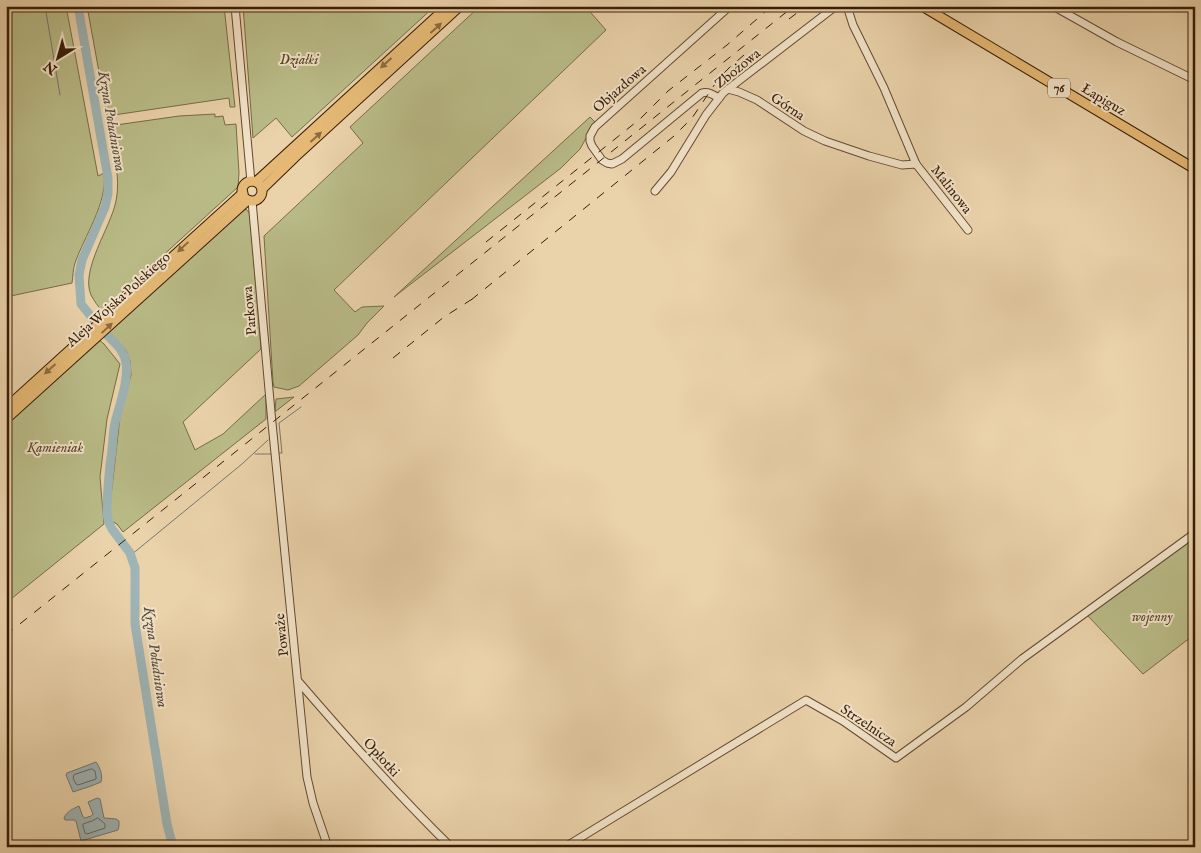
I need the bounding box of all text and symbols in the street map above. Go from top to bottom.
one-way arrow [430,22,442,34]
north arrow [32,32,82,82]
street label: Zbożowa [711,44,765,93]
park label: Działki [280,51,319,69]
text: N [41,57,62,79]
one-way arrow [379,57,392,68]
street label: Objazdowa [589,60,651,117]
water label: Krzna Południowa [93,68,130,173]
road number: 76 [1048,78,1070,98]
street label: Łapiguz [1078,80,1129,120]
street label: Górna [767,89,809,125]
one-way arrow [310,131,322,143]
street label: Malinowa [927,162,976,218]
one-way arrow [177,241,189,253]
street label: Aleja Wojska Polskiego [62,248,175,352]
street label: Parkowa [239,285,261,336]
one-way arrow [101,322,113,334]
one-way arrow [44,363,56,375]
park label: Kamieniak [26,439,83,457]
water label: Krzna Południowa [139,604,172,709]
park label: wojenny [1131,608,1173,626]
street label: Poważe [271,612,293,657]
street label: Strzelnicza [837,701,901,752]
street label: Opłotki [359,734,404,781]

